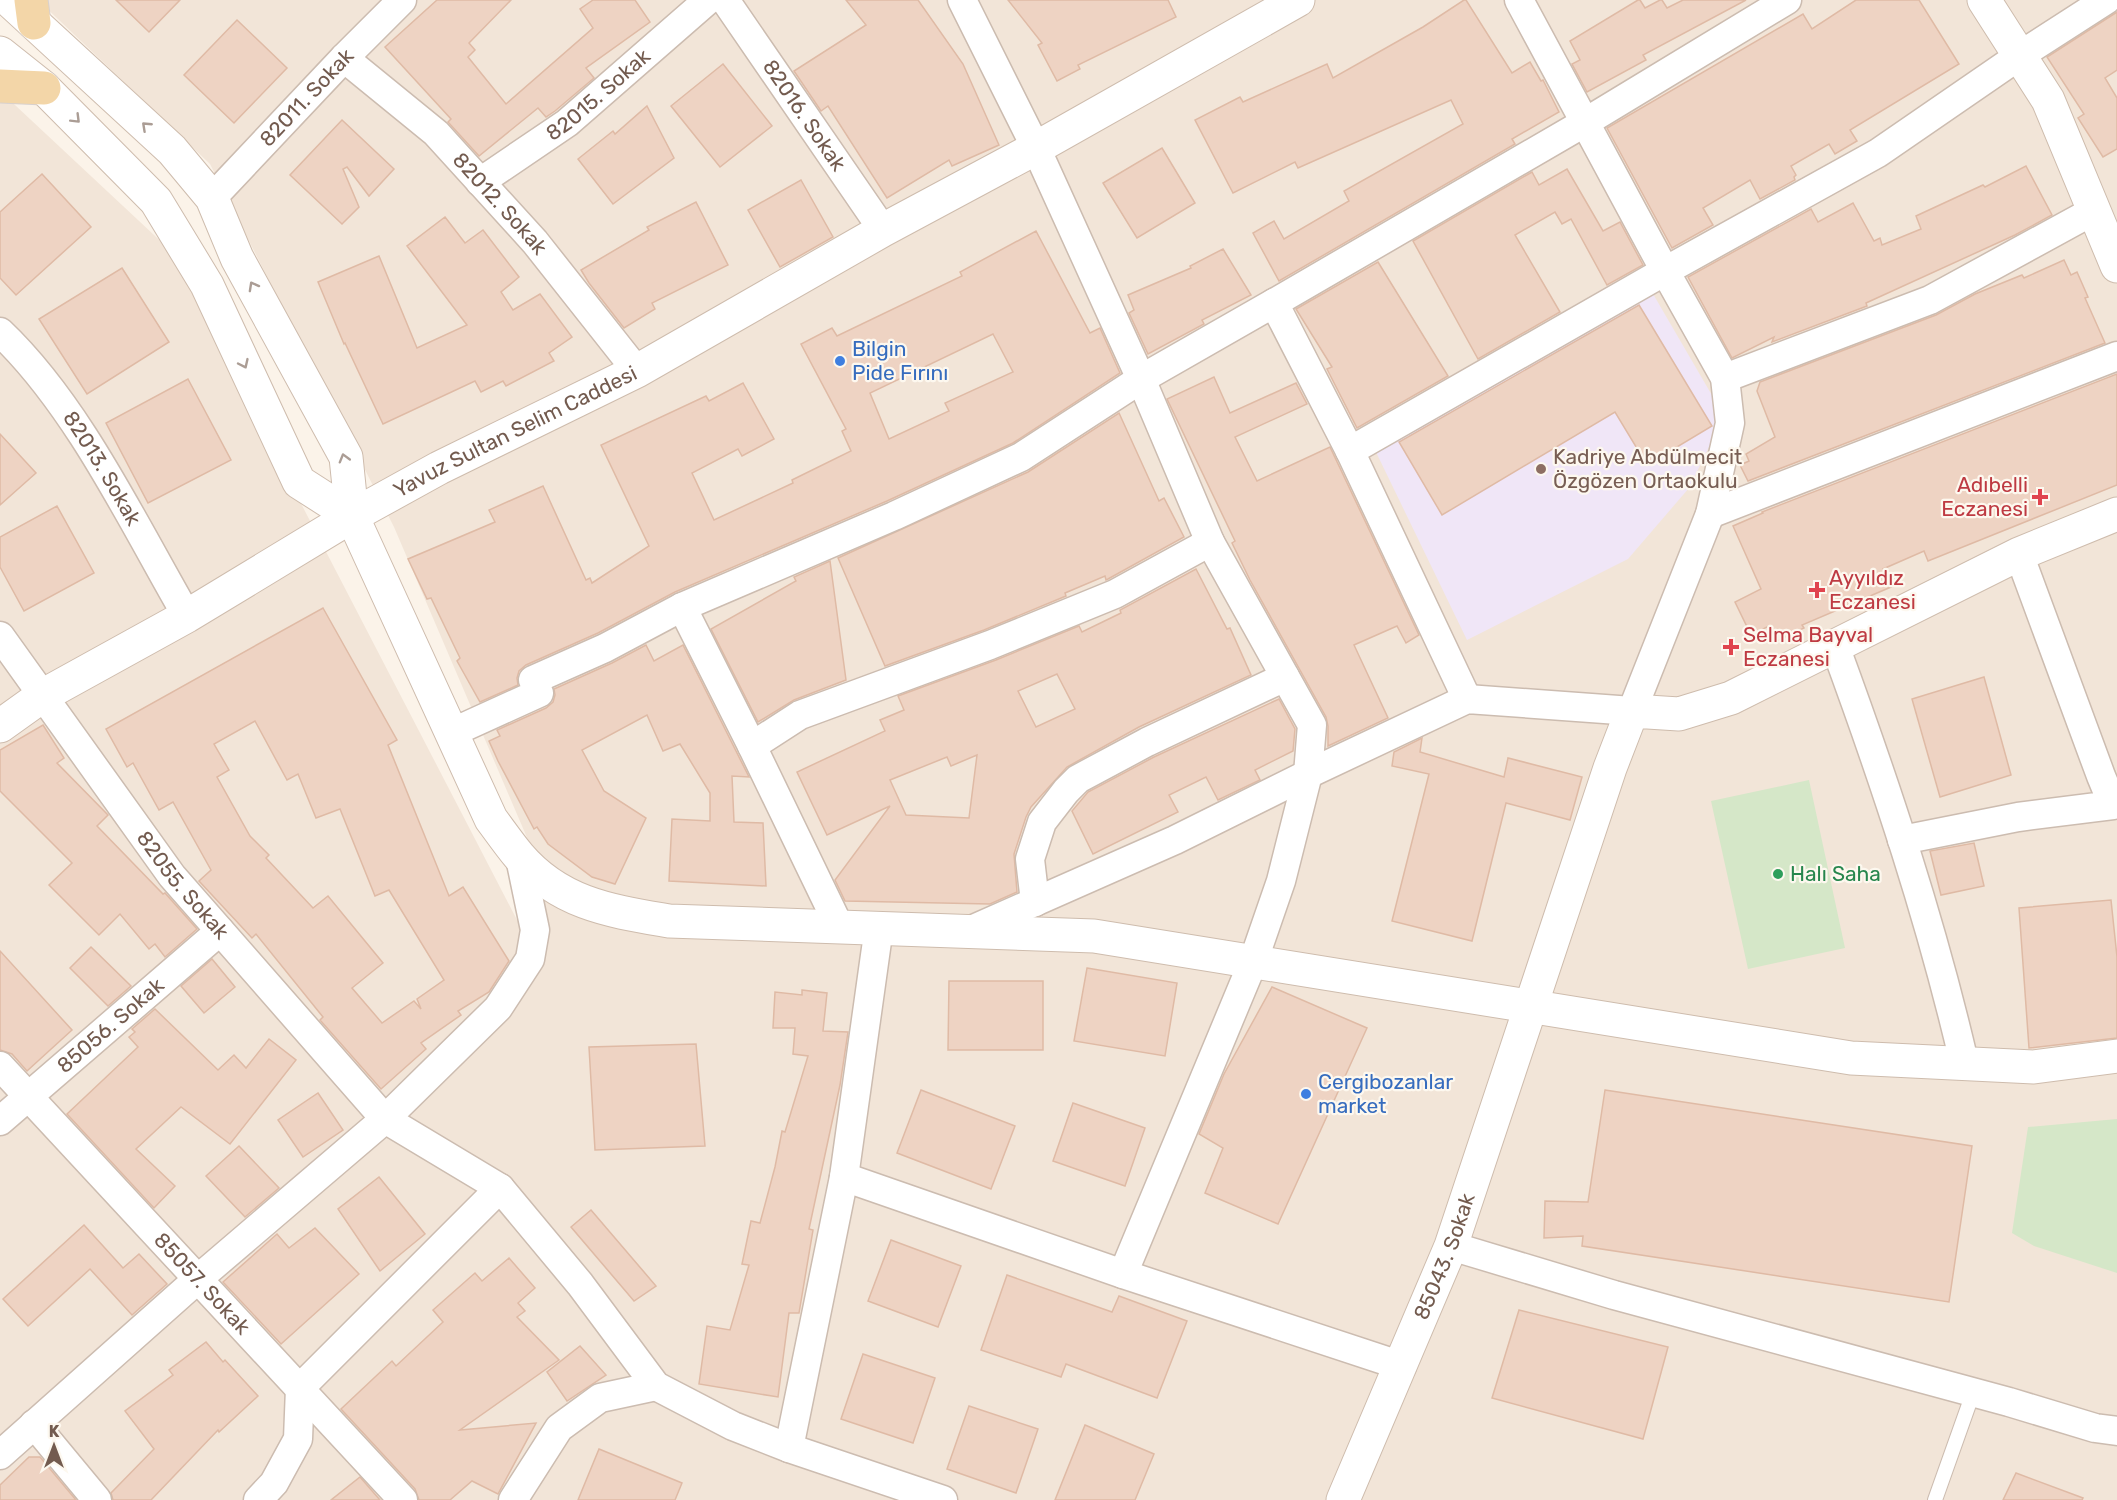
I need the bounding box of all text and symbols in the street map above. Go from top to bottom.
street label: 82011. Sokak [254,43,359,152]
street label: 82015. Sokak [541,43,655,146]
street label: 82016. Sokak [758,55,852,176]
one-way arrow [68,112,79,123]
one-way arrow [142,122,153,133]
street label: 82012. Sokak [448,147,553,259]
one-way arrow [249,282,260,292]
place label: Bilgin Pide Fırını [852,336,948,385]
marker: Bilgin Pide Fırını [833,354,847,368]
one-way arrow [236,357,248,368]
street label: Yavuz Sultan Selim Caddesi [389,360,641,503]
street label: 82013. Sokak [58,406,147,530]
place label: Kadriye Abdülmecit Özgözen Ortaokulu [1553,444,1742,493]
one-way arrow [339,453,351,464]
marker: Kadriye Abdülmecit Özgözen Ortaokulu [1534,462,1548,476]
place label: Adıbelli Eczanesi [1941,472,2028,521]
marker: Adıbelli Eczanesi [2033,490,2047,504]
place label: Ayyıldız Eczanesi [1829,565,1916,614]
marker: Ayyıldız Eczanesi [1810,583,1824,597]
place label: Selma Bayval Eczanesi [1743,622,1873,671]
marker: Selma Bayval Eczanesi [1724,640,1738,654]
street label: 82055. Sokak [132,826,235,944]
place label: Halı Saha [1790,861,1881,886]
marker: Halı Saha [1771,867,1785,881]
street label: 85056. Sokak [52,972,169,1078]
place label: Cergibozanlar market [1318,1069,1453,1118]
marker: Cergibozanlar market [1299,1087,1313,1101]
street label: 85043. Sokak [1408,1190,1480,1323]
street label: 85057. Sokak [149,1227,256,1339]
north arrow [24,1416,84,1476]
text: K [49,1422,60,1441]

